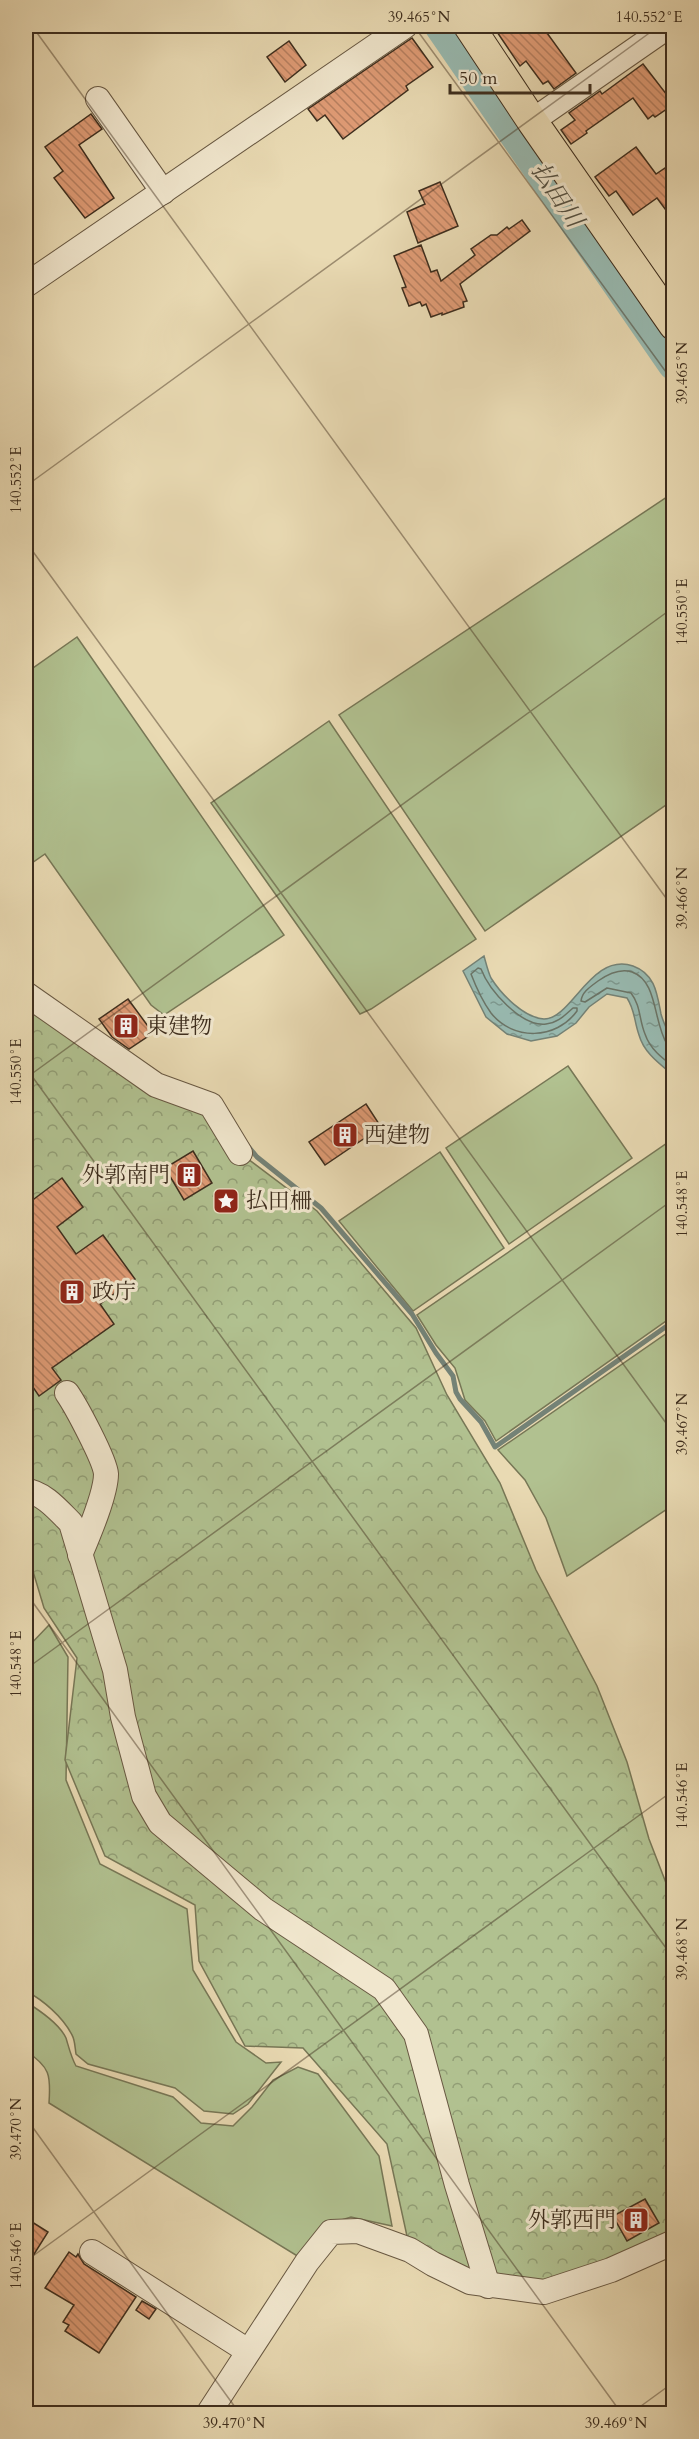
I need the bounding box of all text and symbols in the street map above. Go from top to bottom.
text: 39.465°N [388,7,451,27]
text: 140.552°E [616,7,682,27]
scale bar [450,57,590,95]
text: 50 m [459,66,498,91]
water label: 払田川 [523,156,592,237]
text: 39.465°N [672,341,692,404]
text: 140.552°E [6,447,26,513]
text: 140.550°E [672,579,692,645]
text: 39.466°N [672,866,692,929]
building icon: 東建物 [111,1011,141,1041]
place label: 東建物 [146,1011,212,1041]
text: 140.550°E [6,1039,26,1105]
building icon: 西建物 [330,1120,360,1150]
place label: 西建物 [364,1120,430,1150]
place label: 外郭南門 [82,1160,170,1190]
building icon: 外郭南門 [174,1160,204,1190]
text: 140.548°E [672,1171,692,1237]
place icon: 払田柵 [211,1186,241,1216]
place label: 払田柵 [246,1186,312,1216]
building icon: 政庁 [57,1277,87,1307]
place label: 政庁 [92,1277,136,1307]
text: 39.467°N [672,1392,692,1455]
text: 140.548°E [6,1631,26,1697]
text: 140.546°E [672,1763,692,1829]
text: 39.468°N [672,1917,692,1980]
text: 39.470°N [6,2097,26,2160]
place label: 外郭西門 [528,2205,616,2235]
building icon: 外郭西門 [621,2205,651,2235]
text: 140.546°E [6,2223,26,2289]
text: 39.470°N [203,2413,266,2433]
text: 39.469°N [585,2413,648,2433]

